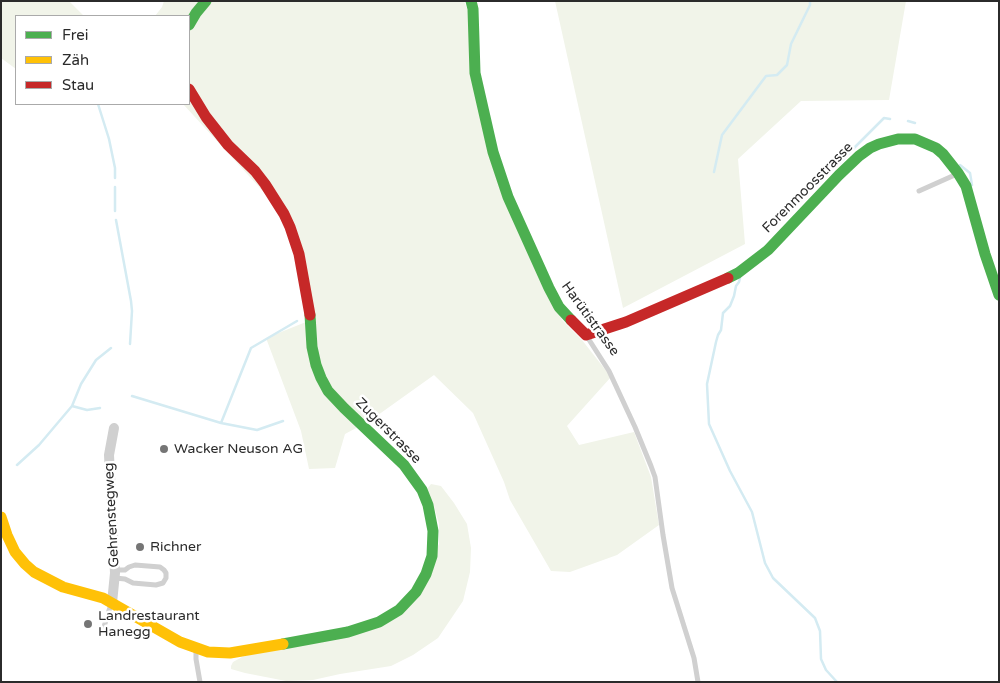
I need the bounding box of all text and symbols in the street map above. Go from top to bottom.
legend [15,15,190,105]
text: Frei [62,26,88,44]
text: Zäh [62,51,89,69]
text: Stau [62,76,94,94]
street label: Forenmoosstrasse [759,139,857,237]
street label: Harütistrasse [557,279,623,359]
street label: Zugerstrasse [352,395,424,467]
place label: Wacker Neuson AG [174,441,303,457]
marker: Wacker Neuson AG [158,443,170,455]
street label: Gehrenstegweg [101,462,123,568]
place label: Richner [150,539,201,555]
marker: Richner [134,541,146,553]
place label: Landrestaurant Hanegg [98,608,200,640]
marker: Landrestaurant Hanegg [82,618,94,630]

